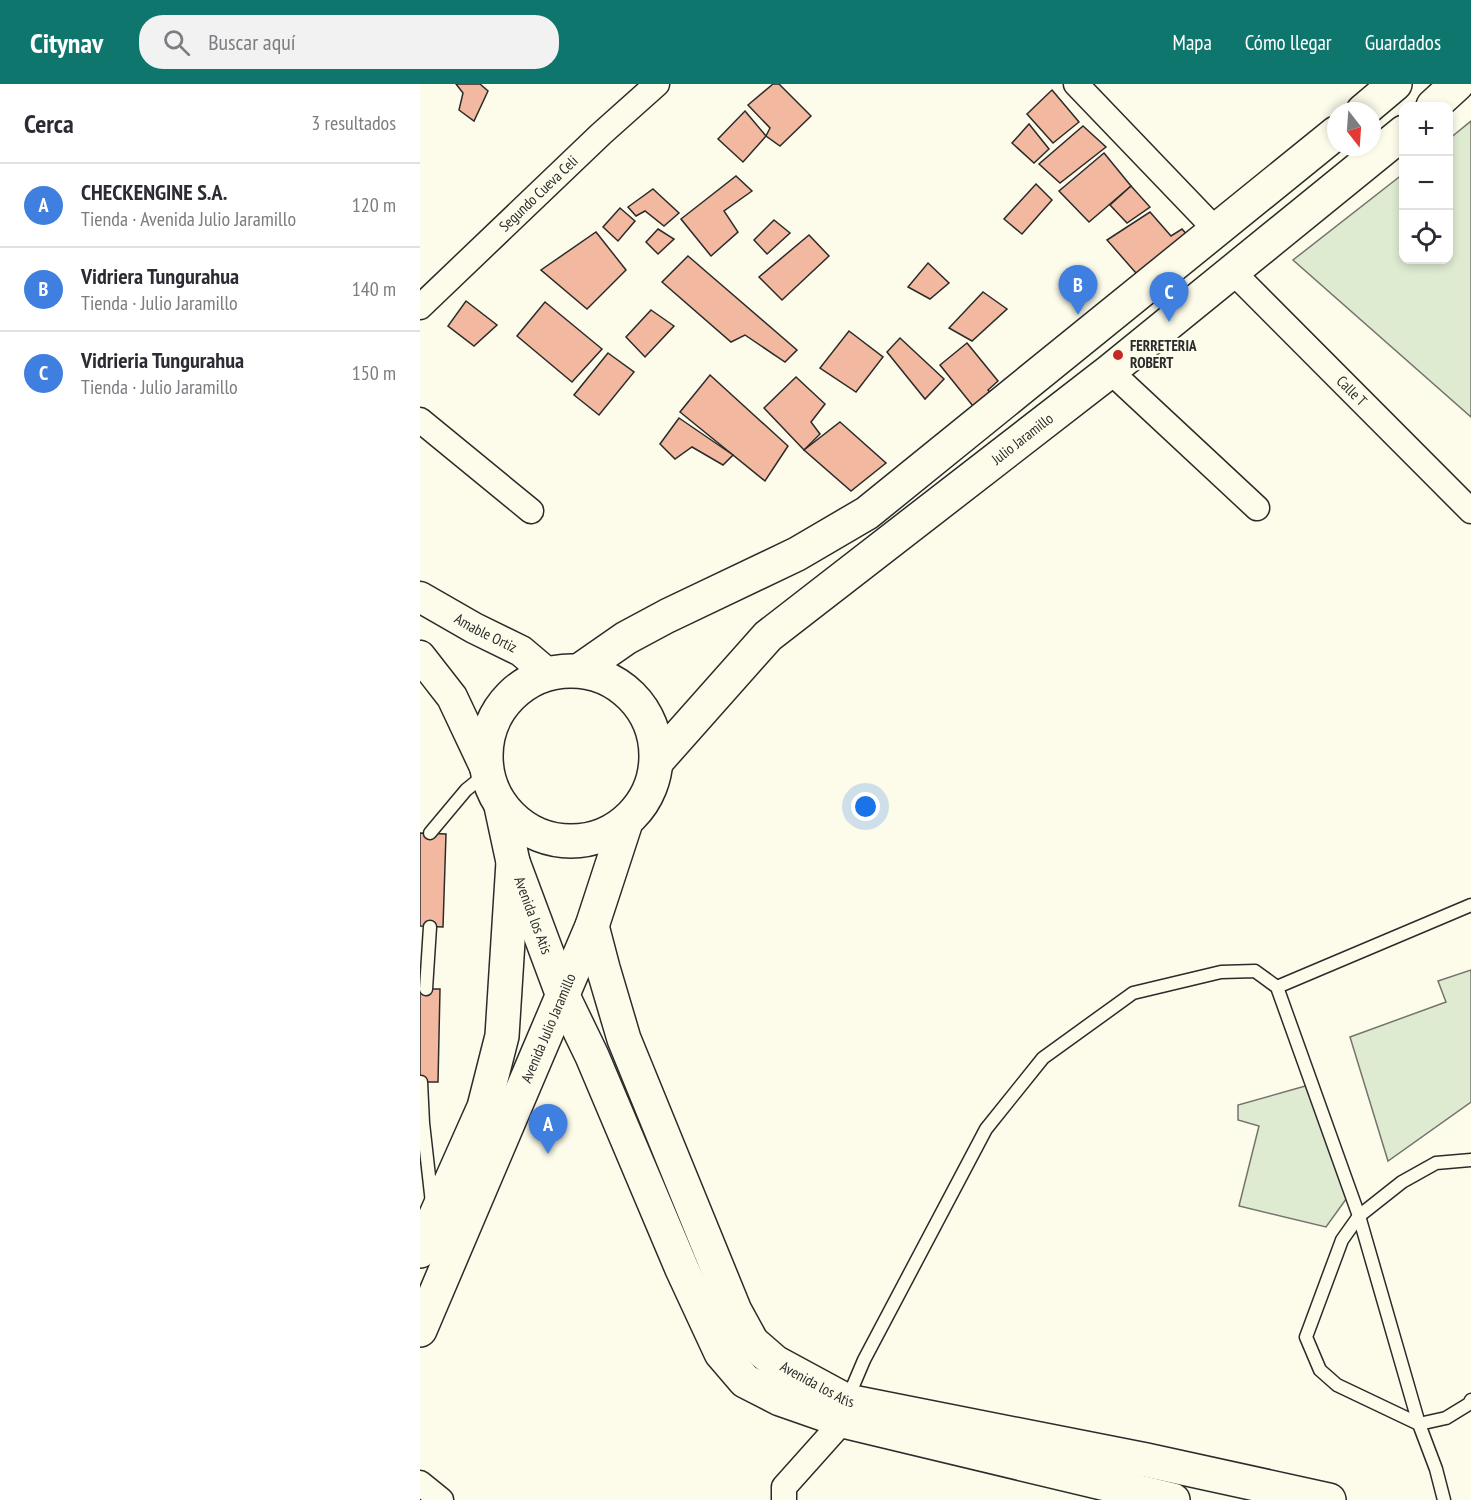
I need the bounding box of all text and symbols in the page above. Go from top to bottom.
search box [139,15,559,69]
text: Citynav [30,24,103,61]
icon: search [160,26,193,59]
text: Buscar aquí [208,28,295,56]
text: Mapa [1173,29,1212,56]
text: Cómo llegar [1245,29,1332,56]
text: Guardados [1365,29,1441,56]
north arrow [1327,102,1381,156]
map controls [1399,102,1453,264]
button: + [1399,102,1453,156]
text: Cerca [24,107,74,140]
text: 3 resultados [311,110,396,136]
street label: Segundo Cueva Celi [495,151,582,235]
button: − [1399,156,1453,210]
text: CHECKENGINE S.A. [81,178,227,206]
text: A [38,192,49,218]
text: 120 m [352,192,396,218]
text: Tienda · Avenida Julio Jaramillo [81,206,296,232]
button: locate [1399,210,1453,264]
text: Vidriera Tungurahua [81,262,239,290]
pin: B [1058,266,1098,315]
pin: C [1150,272,1188,322]
text: B [39,276,48,302]
text: 140 m [352,276,396,302]
text: Tienda · Julio Jaramillo [81,290,238,316]
place label: FERRETERIA ROBERT [1130,336,1197,372]
text: Vidrieria Tungurahua [81,346,244,374]
marker: FERRETERIA ROBERT [1111,348,1125,362]
text: C [39,360,48,386]
text: 150 m [352,360,396,386]
street label: Calle T [1333,371,1371,410]
text: Tienda · Julio Jaramillo [81,374,238,400]
street label: Julio Jaramillo [987,409,1057,469]
street label: Amable Ortiz [451,609,520,657]
your location [851,792,880,821]
street label: Avenida los Atis [510,874,557,957]
street label: Avenida Julio Jaramillo [516,970,580,1086]
pin: A [528,1104,568,1154]
street label: Avenida los Atis [777,1357,856,1411]

